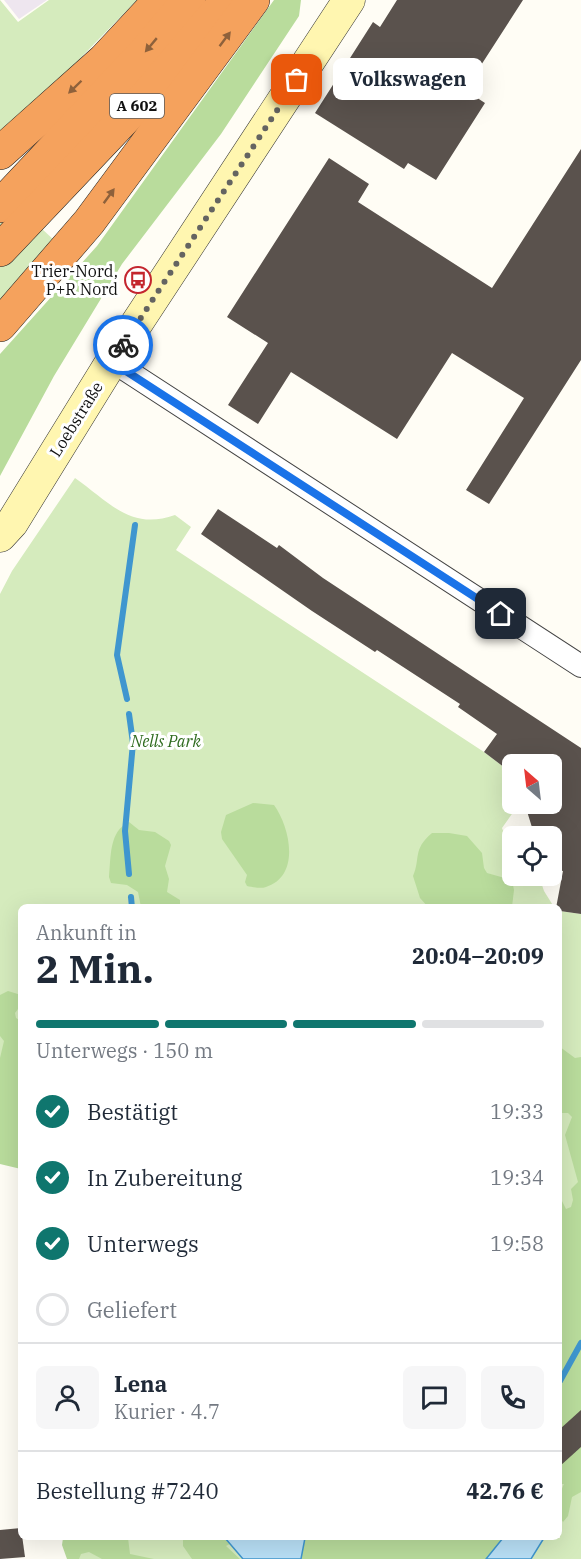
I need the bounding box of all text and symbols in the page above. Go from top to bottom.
one-way arrow [218,31,230,46]
one-way arrow [145,37,158,53]
pin [271,54,322,105]
callout: Volkswagen [333,59,483,101]
icon: bag [280,63,313,96]
text: Volkswagen [349,65,467,92]
one-way arrow [69,80,83,94]
road number: A 602 [110,94,164,118]
one-way arrow [103,188,115,204]
place label: Trier-Nord, P+R Nord [31,261,118,299]
bus stop icon: Trier-Nord, P+R Nord [123,265,153,295]
courier [93,315,153,375]
icon: bike [107,329,140,362]
street label: Loebstraße [45,378,107,460]
pin [475,588,526,639]
icon: home [484,597,517,630]
park label: Nells Park [130,731,202,751]
north arrow [502,754,562,814]
map controls [502,754,562,886]
button: locate [502,826,562,886]
text: Ankunft in [36,919,137,946]
text: 20:04–20:09 [412,941,544,970]
text: 2 Min. [36,943,154,994]
text: Unterwegs · 150 m [36,1037,213,1064]
icon: check [36,1095,69,1128]
text: Bestätigt [87,1097,178,1126]
text: 19:33 [490,1098,544,1125]
icon: check [36,1161,69,1194]
text: In Zubereitung [87,1163,242,1192]
text: 19:34 [490,1164,544,1191]
icon: check [36,1227,69,1260]
text: Unterwegs [87,1229,199,1258]
text: 19:58 [490,1230,544,1257]
text: Geliefert [87,1295,177,1324]
button: person [36,1366,99,1429]
button: chat [403,1366,466,1429]
button: phone [481,1366,544,1429]
text: Lena [114,1369,167,1398]
text: Kurier · 4.7 [114,1398,220,1425]
text: Bestellung #7240 [36,1476,219,1505]
text: 42.76 € [466,1476,544,1505]

